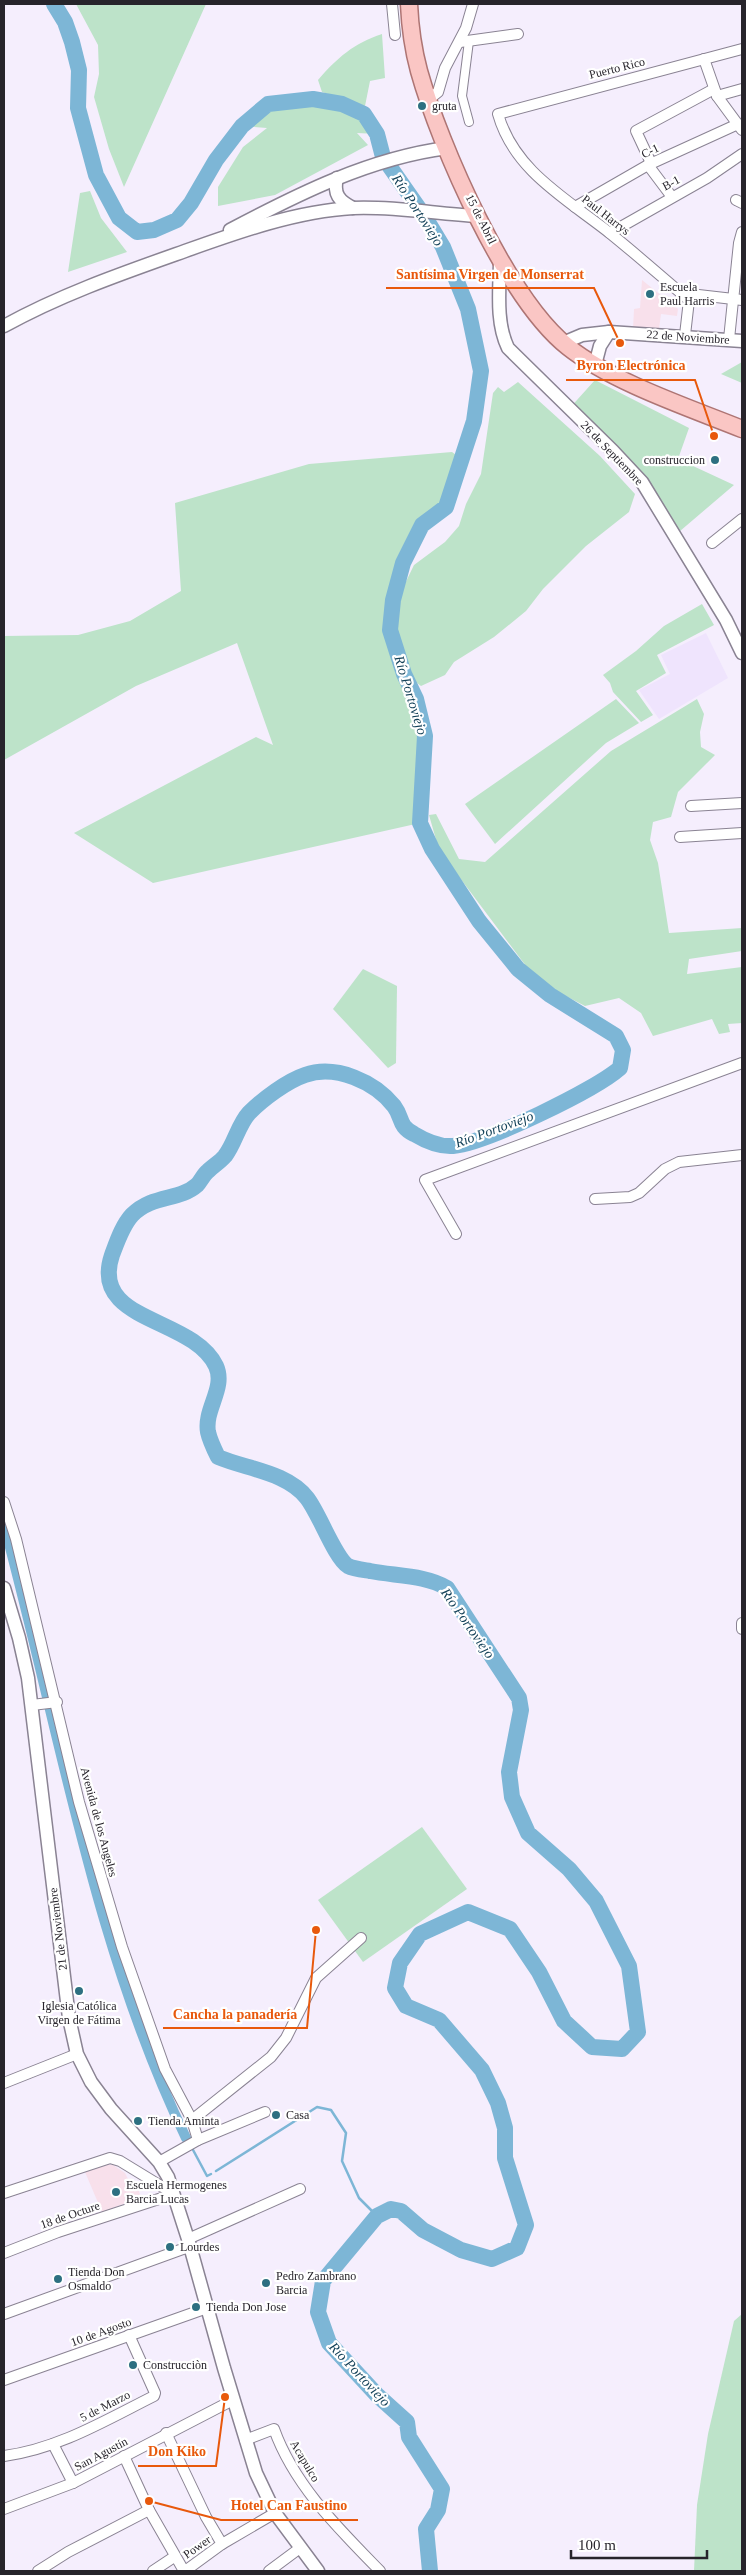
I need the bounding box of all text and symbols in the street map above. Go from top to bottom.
street label: Puerto Rico [588,54,646,82]
place label: gruta [432,99,457,113]
marker: gruta [416,100,428,112]
street label: C-1 [639,141,661,161]
water label: Río Portoviejo [388,171,446,249]
street label: B-1 [660,173,682,193]
street label: 15 de Abril [463,192,500,247]
street label: Paul Harrys [579,192,633,238]
callout: Santísima Virgen de Monserrat [386,259,594,288]
text: Santísima Virgen de Monserrat [396,267,584,282]
place label: Escuela Paul Harris [660,280,715,308]
marker: Escuela Paul Harris [644,288,656,300]
street label: 22 de Noviembre [646,327,730,347]
callout: Byron Electrónica [566,351,695,380]
text: Byron Electrónica [576,358,686,373]
street label: 26 de Septiembre [578,418,646,488]
place label: construccion [644,453,705,467]
marker: construccion [709,454,721,466]
water label: Río Portoviejo [391,653,430,737]
water label: Río Portoviejo [452,1108,535,1151]
water label: Río Portoviejo [437,1585,497,1661]
street label: Avenida de los Angeles [78,1766,120,1879]
street label: 21 de Noviembre [46,1887,70,1971]
marker: Iglesia Católica Virgen de Fátima [73,1985,85,1997]
place label: Iglesia Católica Virgen de Fátima [37,1999,121,2027]
callout: Cancha la panadería [163,1999,307,2028]
text: Cancha la panadería [173,2007,297,2022]
place label: Casa [286,2108,310,2122]
marker: Casa [270,2109,282,2121]
place label: Tienda Aminta [148,2114,220,2128]
marker: Tienda Aminta [132,2115,144,2127]
place label: Escuela Hermogenes Barcia Lucas [126,2178,227,2206]
marker: Escuela Hermogenes Barcia Lucas [110,2186,122,2198]
street label: 18 de Octure [38,2198,102,2232]
place label: Lourdes [180,2240,220,2254]
marker: Lourdes [164,2241,176,2253]
place label: Tienda Don Osmaldo [68,2265,125,2293]
place label: Pedro Zambrano Barcia [276,2269,356,2297]
marker: Tienda Don Osmaldo [52,2273,64,2285]
marker: Pedro Zambrano Barcia [260,2277,272,2289]
place label: Tienda Don Jose [206,2300,286,2314]
marker: Tienda Don Jose [190,2301,202,2313]
street label: 10 de Agosto [69,2315,133,2349]
water label: Río Portoviejo [325,2338,393,2409]
place label: Construcciòn [143,2358,207,2372]
marker: Construcciòn [127,2359,139,2371]
street label: 5 de Marzo [77,2387,133,2425]
street label: San Agustín [72,2434,130,2474]
callout: Don Kiko [138,2437,216,2466]
street label: Acapulco [287,2438,323,2484]
text: Don Kiko [148,2444,206,2459]
callout: Hotel Can Faustino [221,2491,358,2520]
text: Hotel Can Faustino [231,2498,347,2513]
scale bar [571,2528,707,2560]
street label: Power [180,2532,214,2562]
text: 100 m [578,2537,616,2553]

